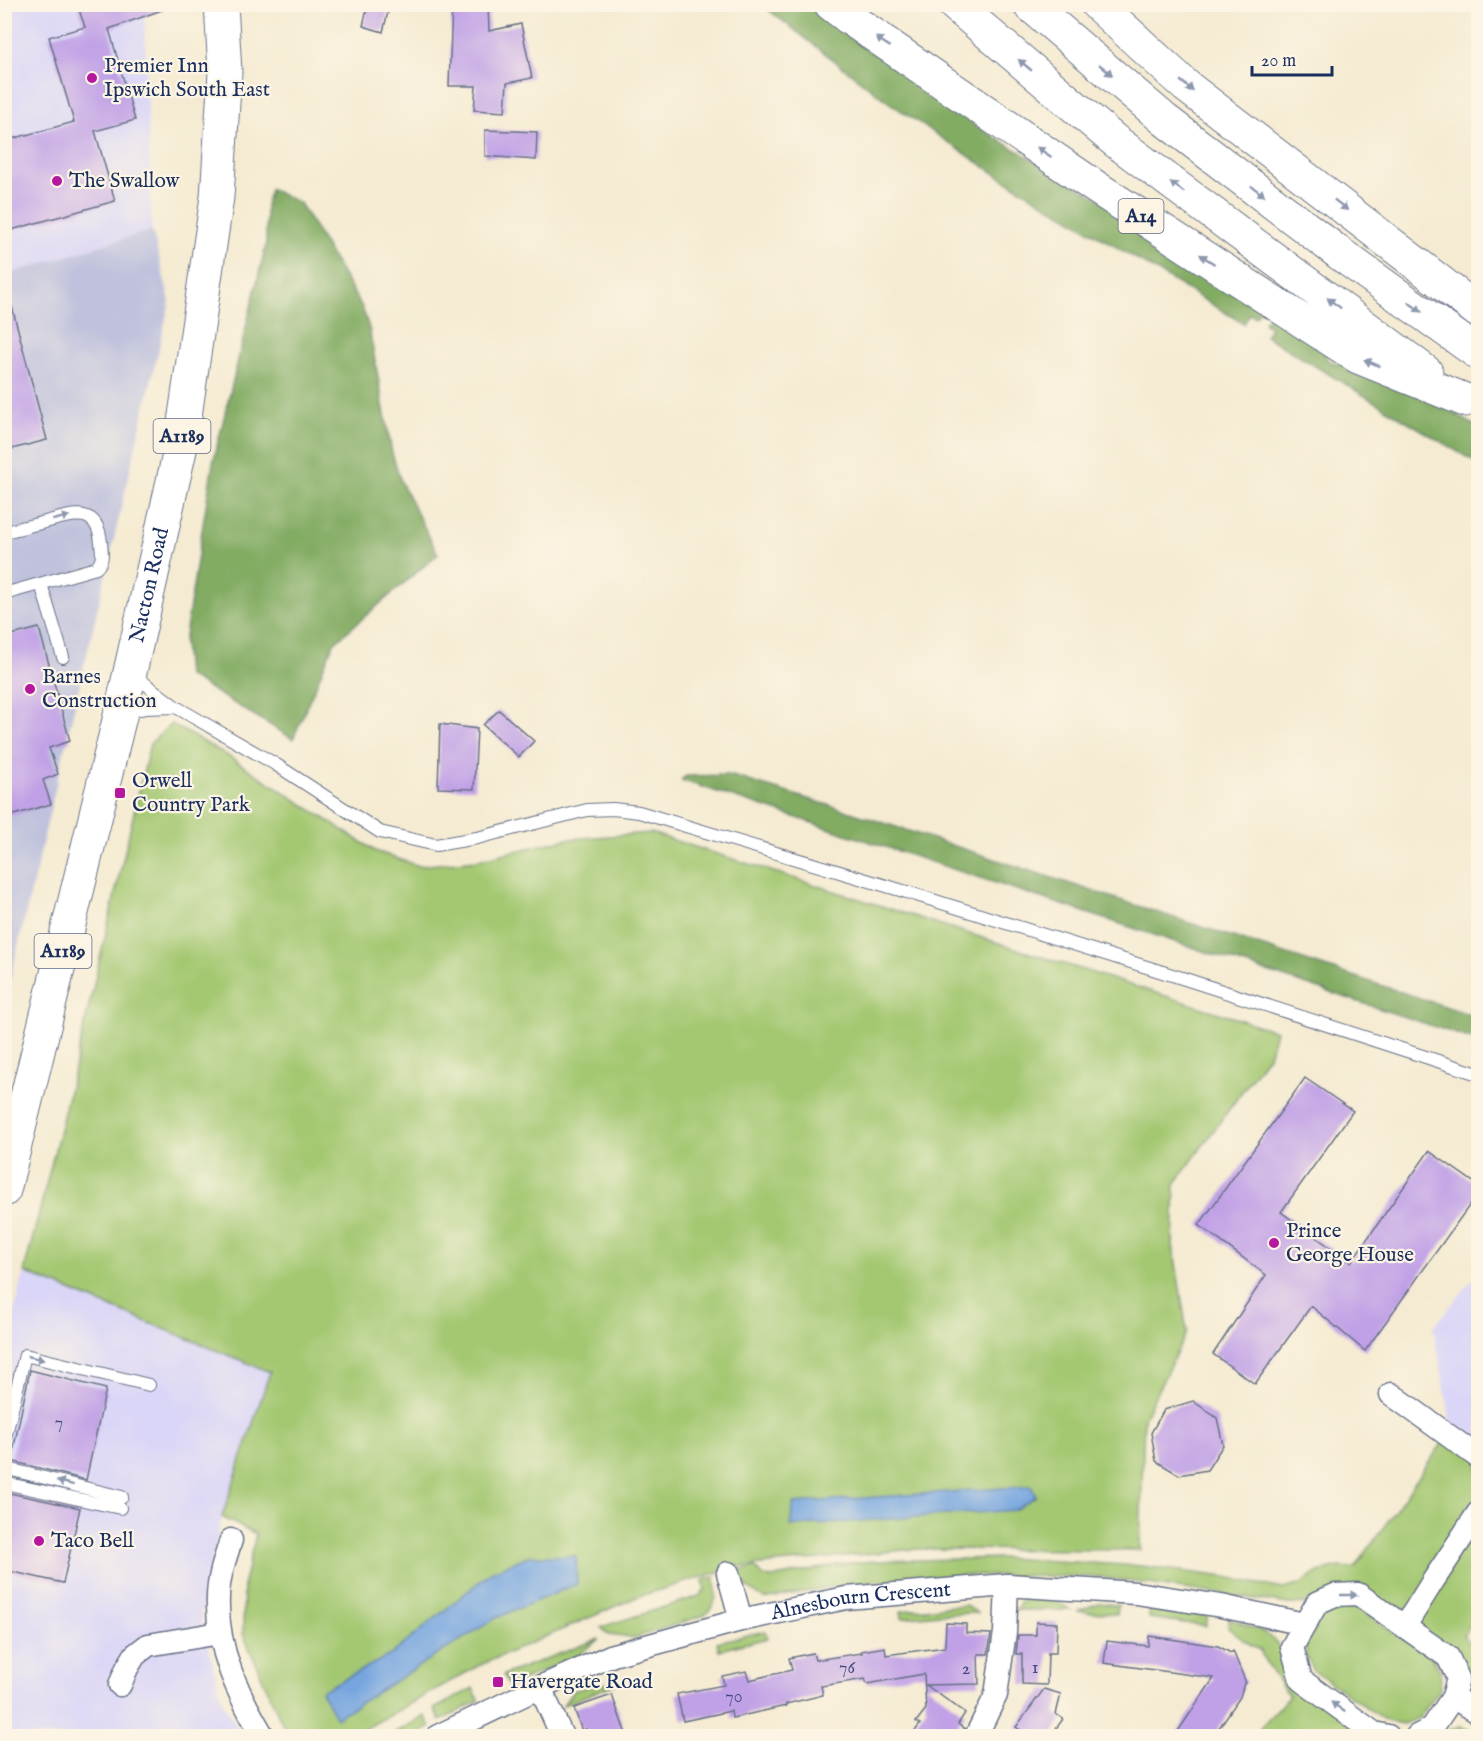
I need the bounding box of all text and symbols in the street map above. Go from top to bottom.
one-way arrow [876,36,892,48]
scale bar [1252,39,1332,77]
text: 20 m [1261,50,1296,73]
place label: Premier Inn Ipswich South East [104,53,270,104]
one-way arrow [1018,59,1033,72]
one-way arrow [1098,63,1114,76]
marker: Premier Inn Ipswich South East [85,71,99,85]
one-way arrow [1179,79,1194,92]
one-way arrow [1036,146,1053,157]
place label: The Swallow [69,168,181,195]
marker: The Swallow [50,174,64,188]
one-way arrow [1169,181,1185,193]
one-way arrow [1250,185,1266,197]
road number: A14 [1118,199,1164,233]
one-way arrow [1333,199,1349,211]
one-way arrow [1199,254,1215,265]
one-way arrow [1326,297,1342,309]
one-way arrow [1406,301,1422,313]
one-way arrow [1363,358,1381,367]
road number: A1189 [154,419,210,453]
one-way arrow [52,512,70,522]
street label: Nacton Road [123,524,176,646]
place label: Barnes Construction [42,664,157,715]
marker: Barnes Construction [23,682,37,696]
place label: Orwell Country Park [132,768,251,819]
marker: Orwell Country Park [113,786,127,800]
road number: A1189 [34,934,92,968]
place label: Prince George House [1286,1218,1414,1269]
marker: Prince George House [1267,1236,1281,1250]
one-way arrow [26,1353,45,1363]
house number: 7 [55,1412,63,1435]
one-way arrow [56,1478,74,1488]
place label: Taco Bell [51,1528,134,1555]
marker: Taco Bell [32,1534,46,1548]
street label: Alnesbourn Crescent [767,1576,952,1627]
one-way arrow [1340,1590,1359,1600]
house number: 76 [839,1657,855,1680]
house number: 1 [1032,1657,1038,1680]
house number: 2 [962,1658,970,1681]
place label: Havergate Road [510,1669,654,1696]
marker: Havergate Road [491,1675,505,1689]
house number: 70 [725,1686,743,1709]
one-way arrow [1331,1701,1347,1713]

